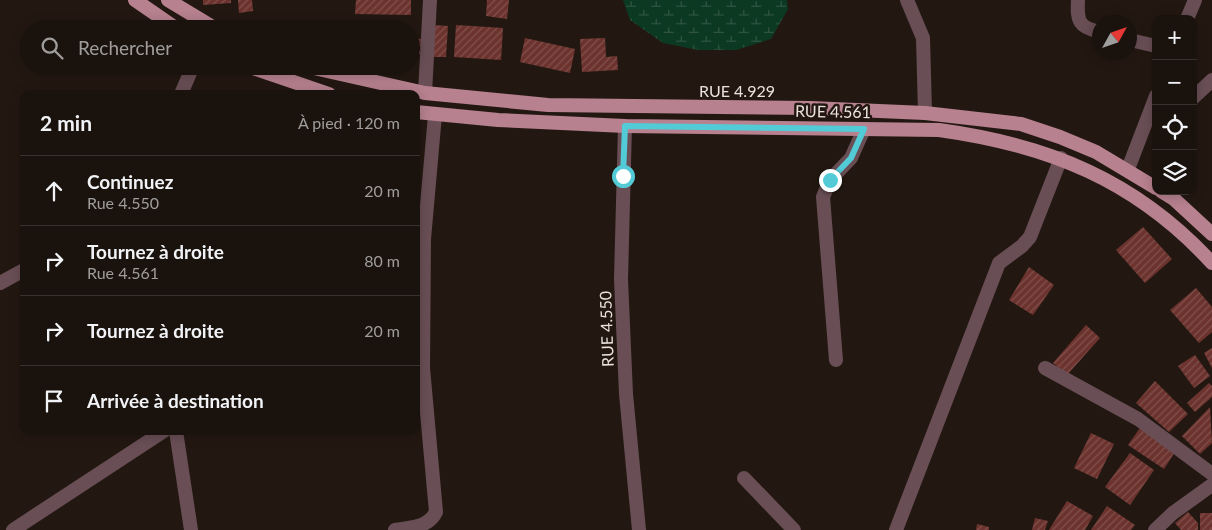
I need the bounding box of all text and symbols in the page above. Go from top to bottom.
north arrow [1092,15,1137,60]
map controls [1152,15,1197,195]
button: + [1152,15,1197,60]
search box [20,20,420,75]
icon: search [38,34,66,62]
text: Rechercher [78,36,172,59]
button: − [1152,60,1197,105]
street label: RUE 4.929 [699,81,775,100]
street label: RUE 4.561 [795,101,871,121]
button: locate [1152,105,1197,150]
text: 2 min [40,110,92,135]
text: À pied · 120 m [298,113,400,132]
button: layers [1152,150,1197,195]
route start [612,165,635,188]
route end [819,169,842,192]
text: Continuez [87,170,173,193]
icon: ahead [40,177,68,205]
text: 20 m [364,181,400,200]
text: Rue 4.550 [87,193,159,212]
text: Tournez à droite [87,240,224,263]
icon: right [40,247,68,275]
text: 80 m [364,251,400,270]
text: Rue 4.561 [87,263,159,282]
street label: RUE 4.550 [595,291,617,367]
icon: right [40,317,68,345]
text: Tournez à droite [87,319,224,342]
text: 20 m [364,321,400,340]
icon: arrive [40,387,68,415]
text: Arrivée à destination [87,389,264,412]

